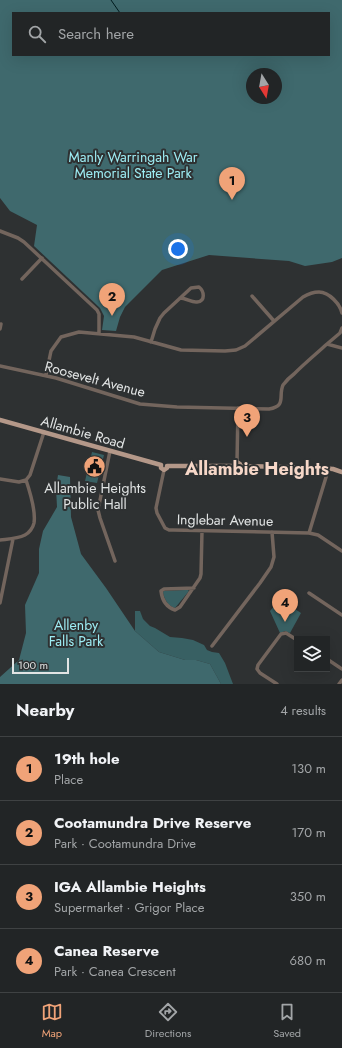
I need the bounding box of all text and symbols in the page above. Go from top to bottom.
search box [12,12,330,56]
icon: search [26,23,48,45]
text: Search here [58,23,134,45]
north arrow [246,68,282,104]
park label: Manly Warringah War Memorial State Park [68,147,198,183]
pin: 1 [219,167,245,200]
your location [168,239,188,259]
pin: 2 [99,283,125,316]
street label: Roosevelt Avenue [43,356,147,402]
pin: 3 [234,404,260,437]
street label: Allambie Road [39,410,127,454]
public building icon: Allambie Heights Public Hall [82,453,108,479]
district label: Allambie Heights [184,456,329,482]
place label: Allambie Heights Public Hall [44,478,146,514]
street label: Inglebar Avenue [177,509,273,531]
pin: 4 [272,589,298,622]
park label: Allenby Falls Park [49,615,104,651]
map controls [294,636,330,672]
button: layers [294,636,330,672]
scale bar [12,656,69,675]
text: 100 m [18,657,48,673]
text: Nearby [16,698,74,722]
text: 4 results [280,701,326,720]
text: 19th hole [54,748,120,770]
text: 1 [26,759,32,778]
text: 130 m [291,759,326,778]
text: Place [54,770,83,789]
text: Cootamundra Drive Reserve [54,812,251,834]
text: 2 [25,823,33,842]
text: 170 m [291,823,326,842]
text: Park · Cootamundra Drive [54,834,196,853]
text: IGA Allambie Heights [54,876,206,898]
text: 3 [25,887,33,906]
text: 350 m [290,887,326,906]
text: Supermarket · Grigor Place [54,898,204,917]
text: Canea Reserve [54,940,159,962]
text: 4 [24,951,34,970]
text: 680 m [290,951,326,970]
text: Park · Canea Crescent [54,962,176,981]
tab: Map [41,1001,63,1041]
tab: Directions [145,1001,191,1041]
tab: Saved [273,1001,301,1041]

